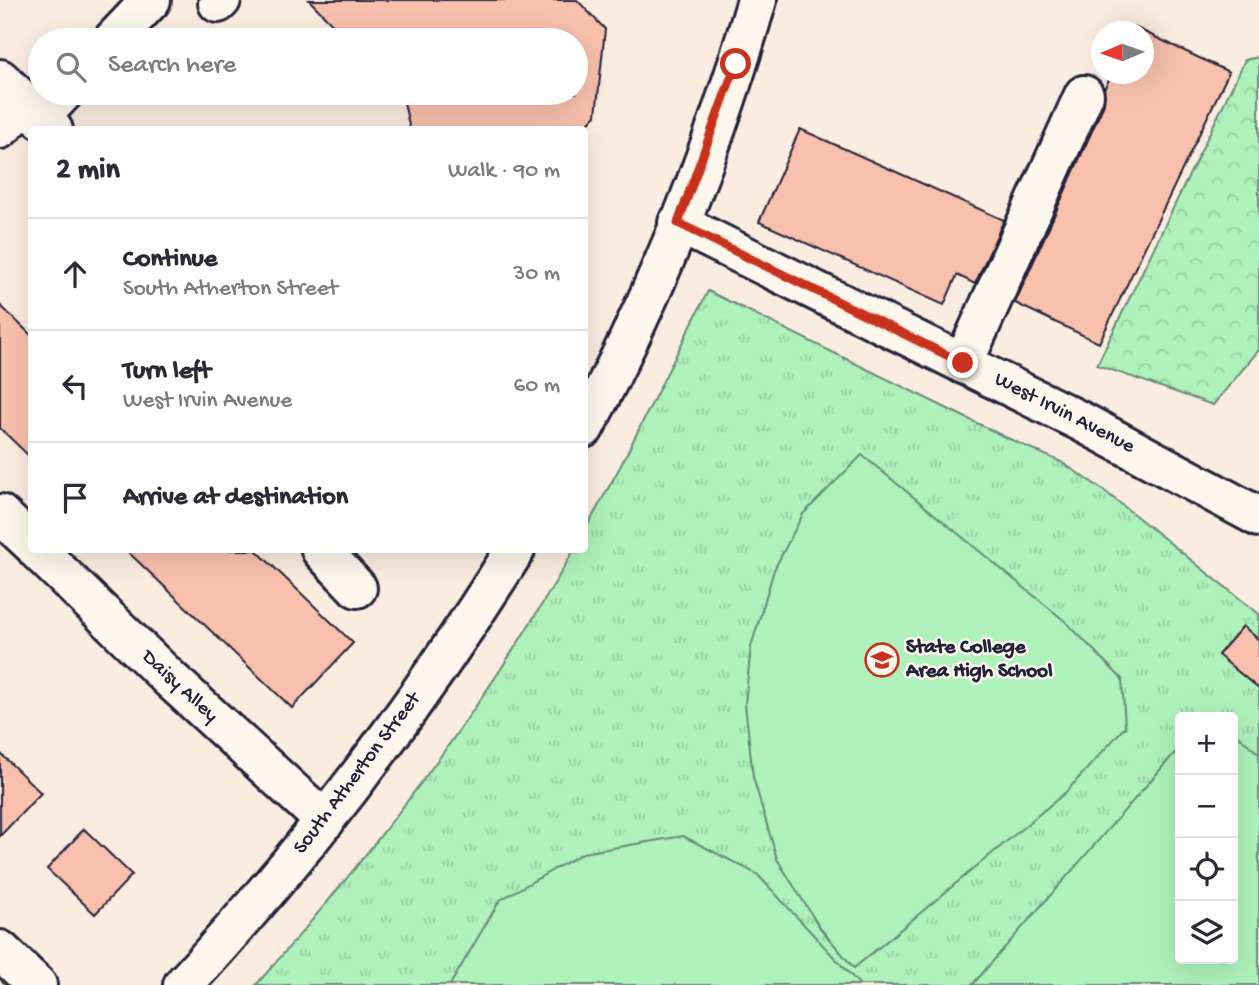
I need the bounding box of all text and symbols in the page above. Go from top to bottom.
north arrow [1091,21,1154,84]
search box [28,28,588,105]
icon: search [52,48,90,86]
route start [720,48,751,79]
text: Search here [108,51,236,82]
text: 2 min [56,154,120,189]
text: Walk · 90 m [448,158,560,185]
text: Continue [123,245,217,276]
icon: ahead [56,255,94,293]
text: 30 m [513,261,560,288]
text: South Atherton Street [123,276,338,303]
route end [947,347,978,378]
text: Turn left [123,357,211,388]
icon: left [56,367,94,405]
street label: West Irvin Avenue [990,368,1139,461]
text: 60 m [514,373,560,400]
text: West Irvin Avenue [123,388,292,415]
icon: arrive [56,479,94,517]
text: Arrive at destination [123,483,348,514]
place label: State College Area High School [905,636,1053,685]
school or university icon: State College Area High School [863,641,901,679]
street label: Daisy Alley [134,644,223,729]
street label: South Atherton Street [289,686,428,860]
map controls [1175,712,1238,964]
button: + [1175,712,1238,775]
button: − [1175,775,1238,838]
button: locate [1175,838,1238,901]
button: layers [1175,901,1238,964]

